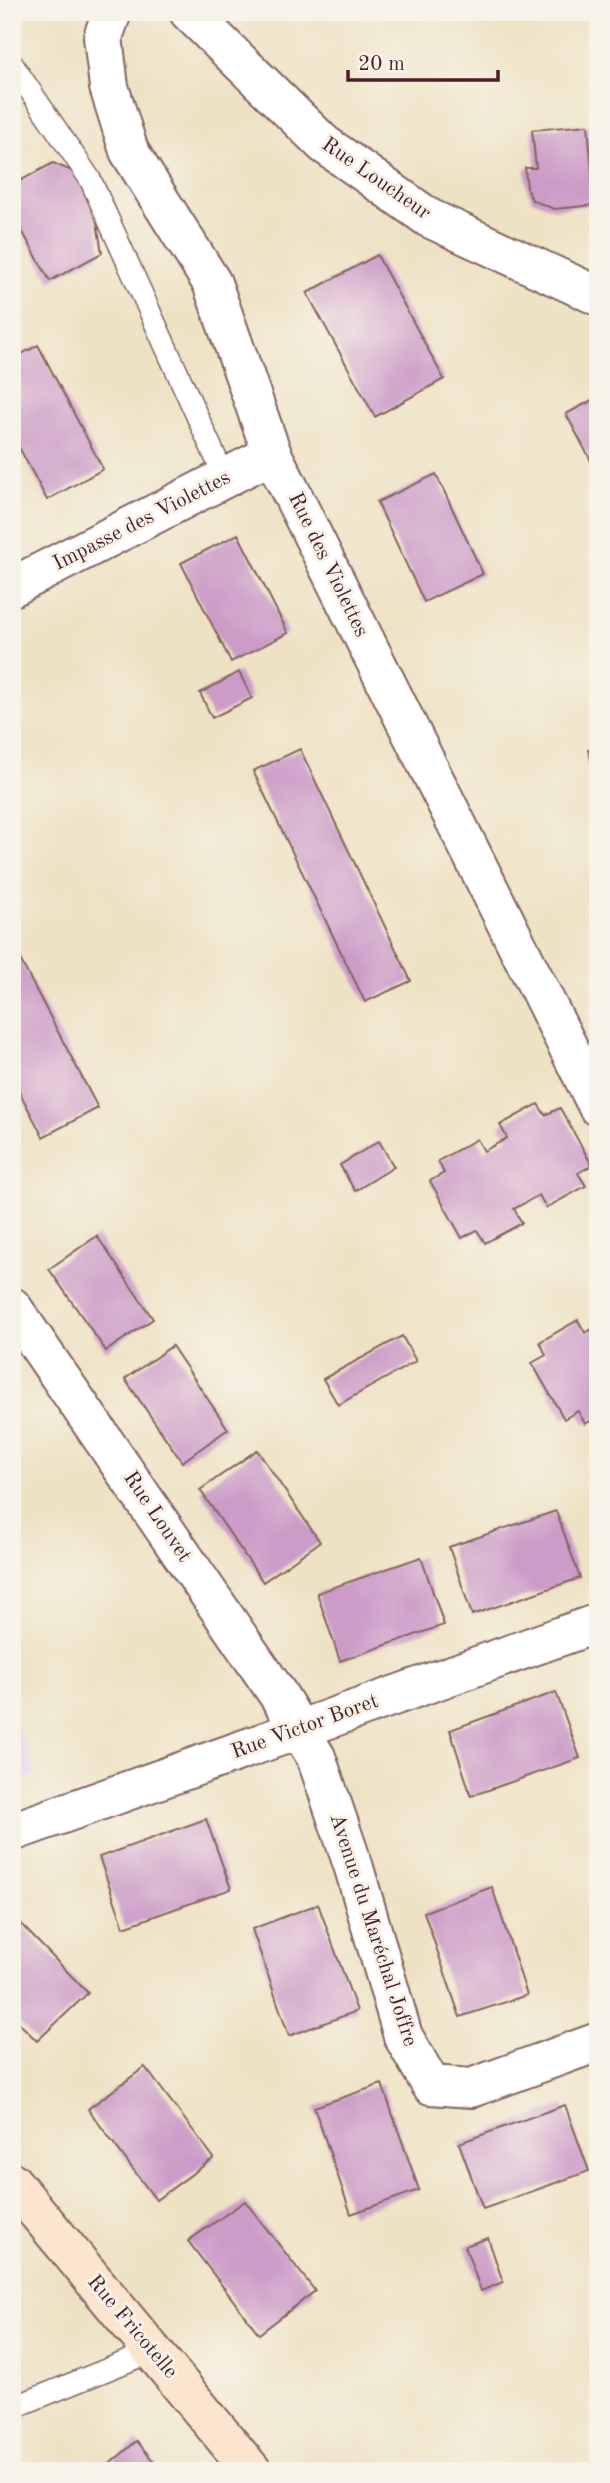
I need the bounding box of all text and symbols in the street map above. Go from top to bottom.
scale bar [348,38,498,82]
text: 20 m [358,54,405,75]
street label: Rue Loucheur [318,134,435,224]
street label: Impasse des Violettes [50,467,234,575]
street label: Rue des Violettes [284,490,372,640]
street label: Rue Louvet [119,1468,195,1566]
street label: Rue Victor Boret [229,1691,381,1763]
street label: Avenue du Maréchal Joffre [325,1811,421,2049]
street label: Rue Fricotelle [83,2271,181,2383]

